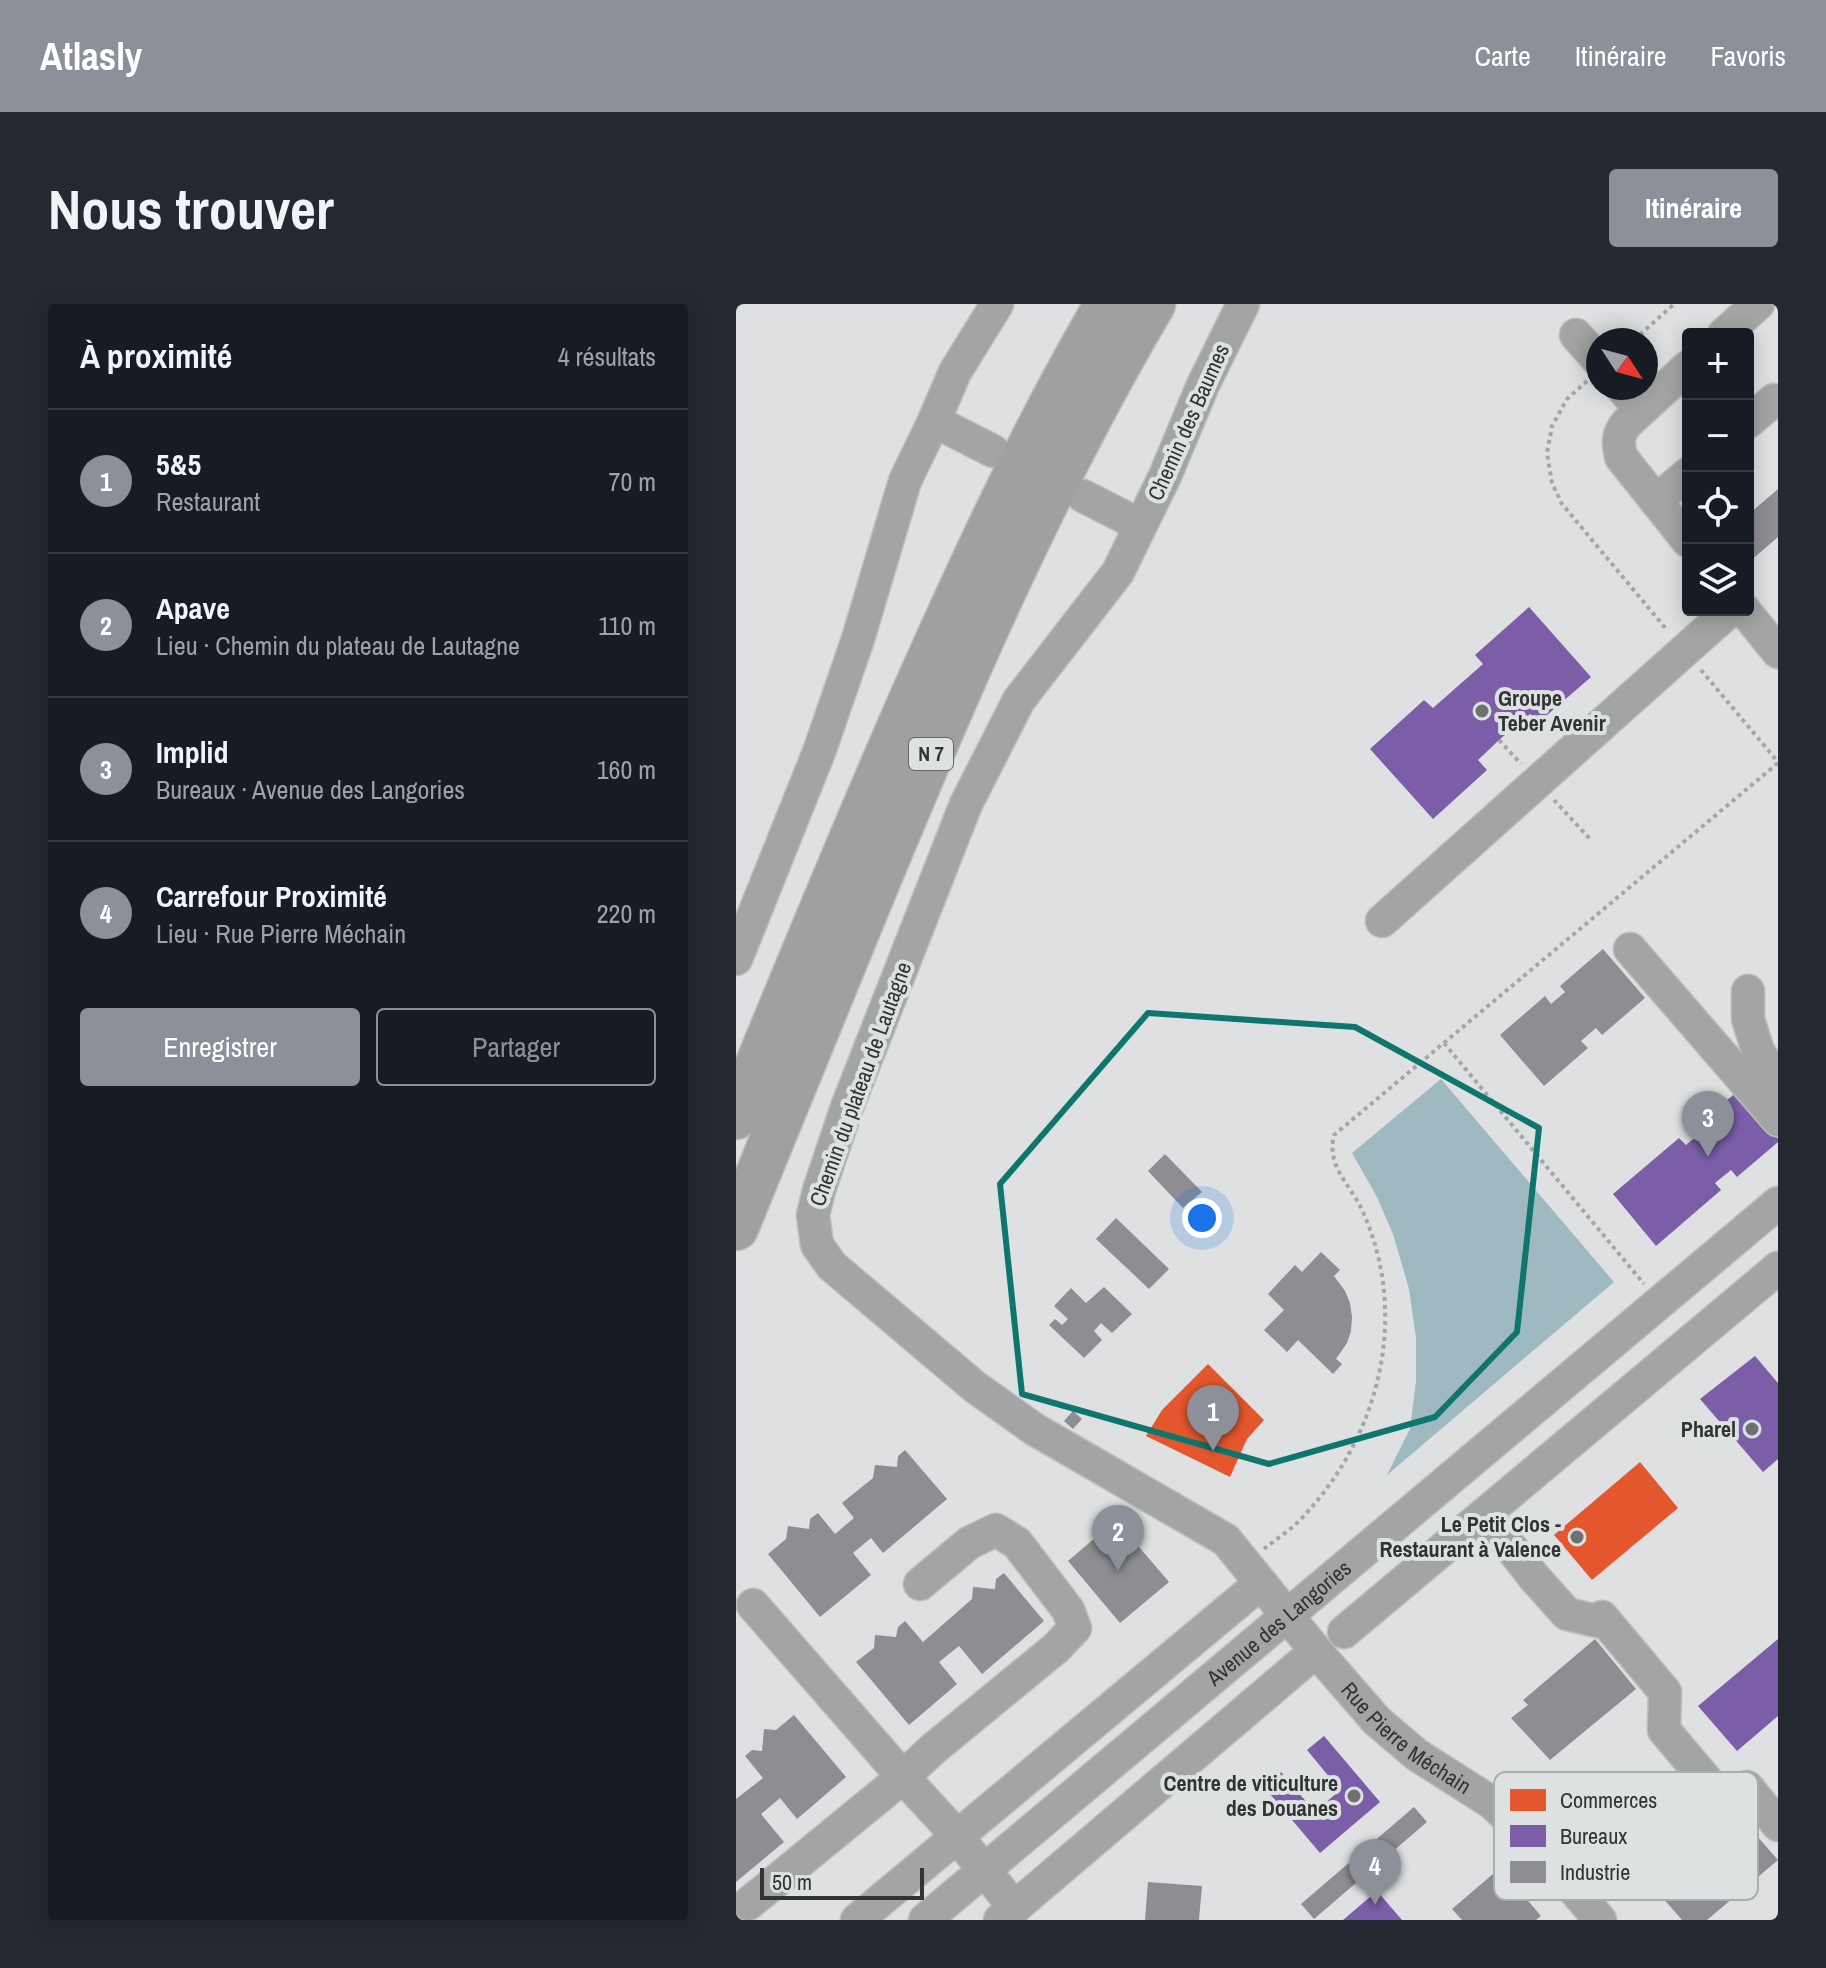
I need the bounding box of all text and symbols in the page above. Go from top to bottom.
text: Atlasly [40,31,142,82]
text: Carte [1475,37,1531,75]
text: Itinéraire [1575,37,1667,75]
text: Favoris [1711,37,1786,75]
button: Itinéraire [1609,169,1778,247]
text: Nous trouver [48,171,334,246]
north arrow [1586,328,1658,400]
map controls [1682,328,1754,616]
button: + [1682,328,1754,400]
text: À proximité [80,333,232,379]
text: 4 résultats [558,339,656,374]
street label: Chemin des Baumes [1140,339,1236,505]
button: − [1682,400,1754,472]
text: 5&5 [156,444,201,484]
text: 1 [100,464,112,499]
text: 70 m [609,464,656,499]
button: locate [1682,472,1754,544]
text: Restaurant [156,484,260,519]
button: layers [1682,544,1754,616]
text: Apave [156,588,230,628]
text: 2 [100,608,112,643]
text: 110 m [598,608,656,643]
text: Lieu · Chemin du plateau de Lautagne [156,628,520,663]
place label: Groupe Teber Avenir [1498,683,1606,738]
marker: Groupe Teber Avenir [1473,702,1491,720]
text: Implid [156,732,228,772]
road number: N 7 [909,738,953,770]
text: 3 [100,752,112,787]
text: 160 m [597,752,656,787]
text: Bureaux · Avenue des Langories [156,772,465,807]
text: Carrefour Proximité [156,876,387,916]
text: 4 [100,896,112,931]
text: 220 m [597,896,656,931]
text: Lieu · Rue Pierre Méchain [156,916,406,951]
street label: Chemin du plateau de Lautagne [802,958,918,1210]
button: Enregistrer [80,1008,360,1086]
button: Partager [376,1008,656,1086]
pin: 3 [1682,1091,1734,1157]
your location [1182,1198,1222,1238]
pin: 1 [1187,1385,1239,1451]
place label: Pharel [1681,1414,1736,1444]
marker: Pharel [1743,1420,1761,1438]
pin: 2 [1092,1505,1144,1571]
place label: Le Petit Clos - Restaurant à Valence [1379,1509,1561,1564]
marker: Le Petit Clos - Restaurant à Valence [1568,1528,1586,1546]
street label: Avenue des Langories [1199,1553,1357,1693]
street label: Rue Pierre Méchain [1335,1675,1477,1801]
place label: Centre de viticulture des Douanes [1164,1768,1338,1823]
legend [1494,1772,1758,1900]
text: Commerces [1560,1785,1657,1815]
marker: Centre de viticulture des Douanes [1345,1787,1363,1805]
text: Bureaux [1560,1821,1627,1851]
pin: 4 [1349,1839,1401,1905]
text: Industrie [1560,1857,1630,1887]
scale bar [760,1864,924,1900]
text: 50 m [772,1867,812,1897]

